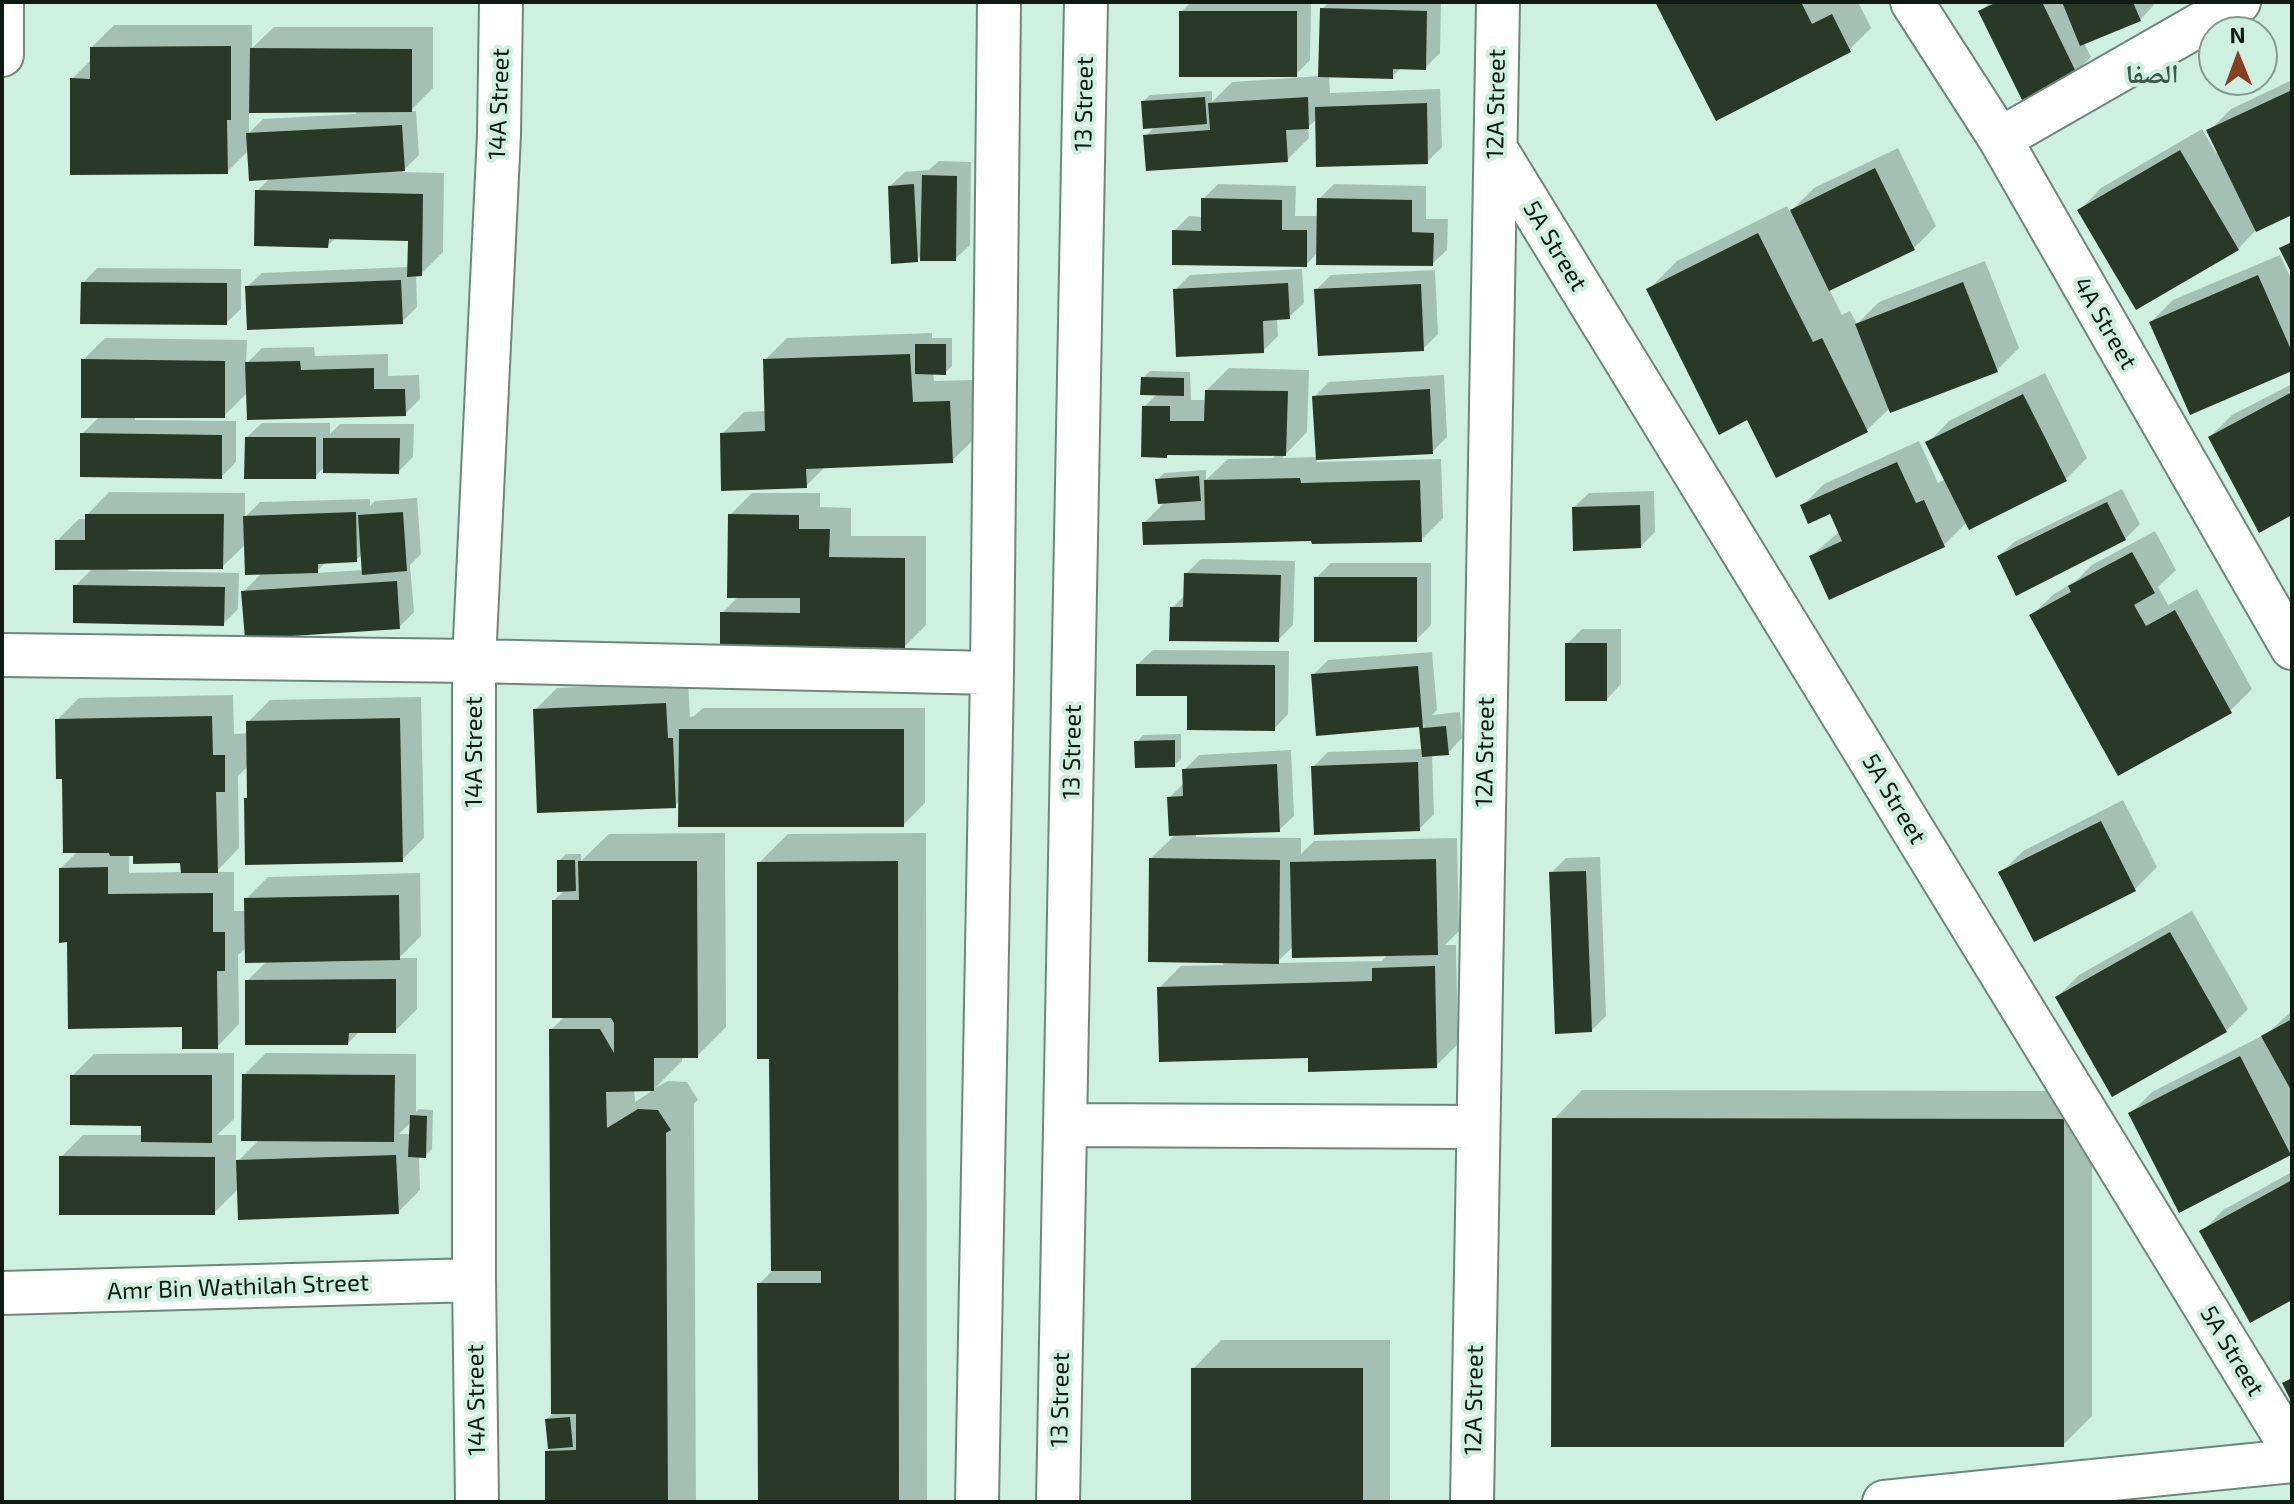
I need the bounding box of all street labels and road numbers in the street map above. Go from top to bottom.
street label: 14A Street [483,48,515,160]
street label: 12A Street [1481,49,1511,159]
street label: 13 Street [1069,56,1099,152]
street label: 5A Street [1517,196,1593,296]
street label: 4A Street [2067,272,2143,374]
street label: 14A Street [460,696,488,808]
street label: 12A Street [1470,697,1500,807]
street label: 13 Street [1057,704,1087,800]
street label: 5A Street [1856,749,1932,849]
street label: Amr Bin Wathilah Street [107,1268,369,1306]
street label: 5A Street [2194,1301,2270,1401]
street label: 14A Street [461,1344,491,1456]
street label: 12A Street [1459,1345,1489,1455]
street label: 13 Street [1045,1352,1075,1448]

